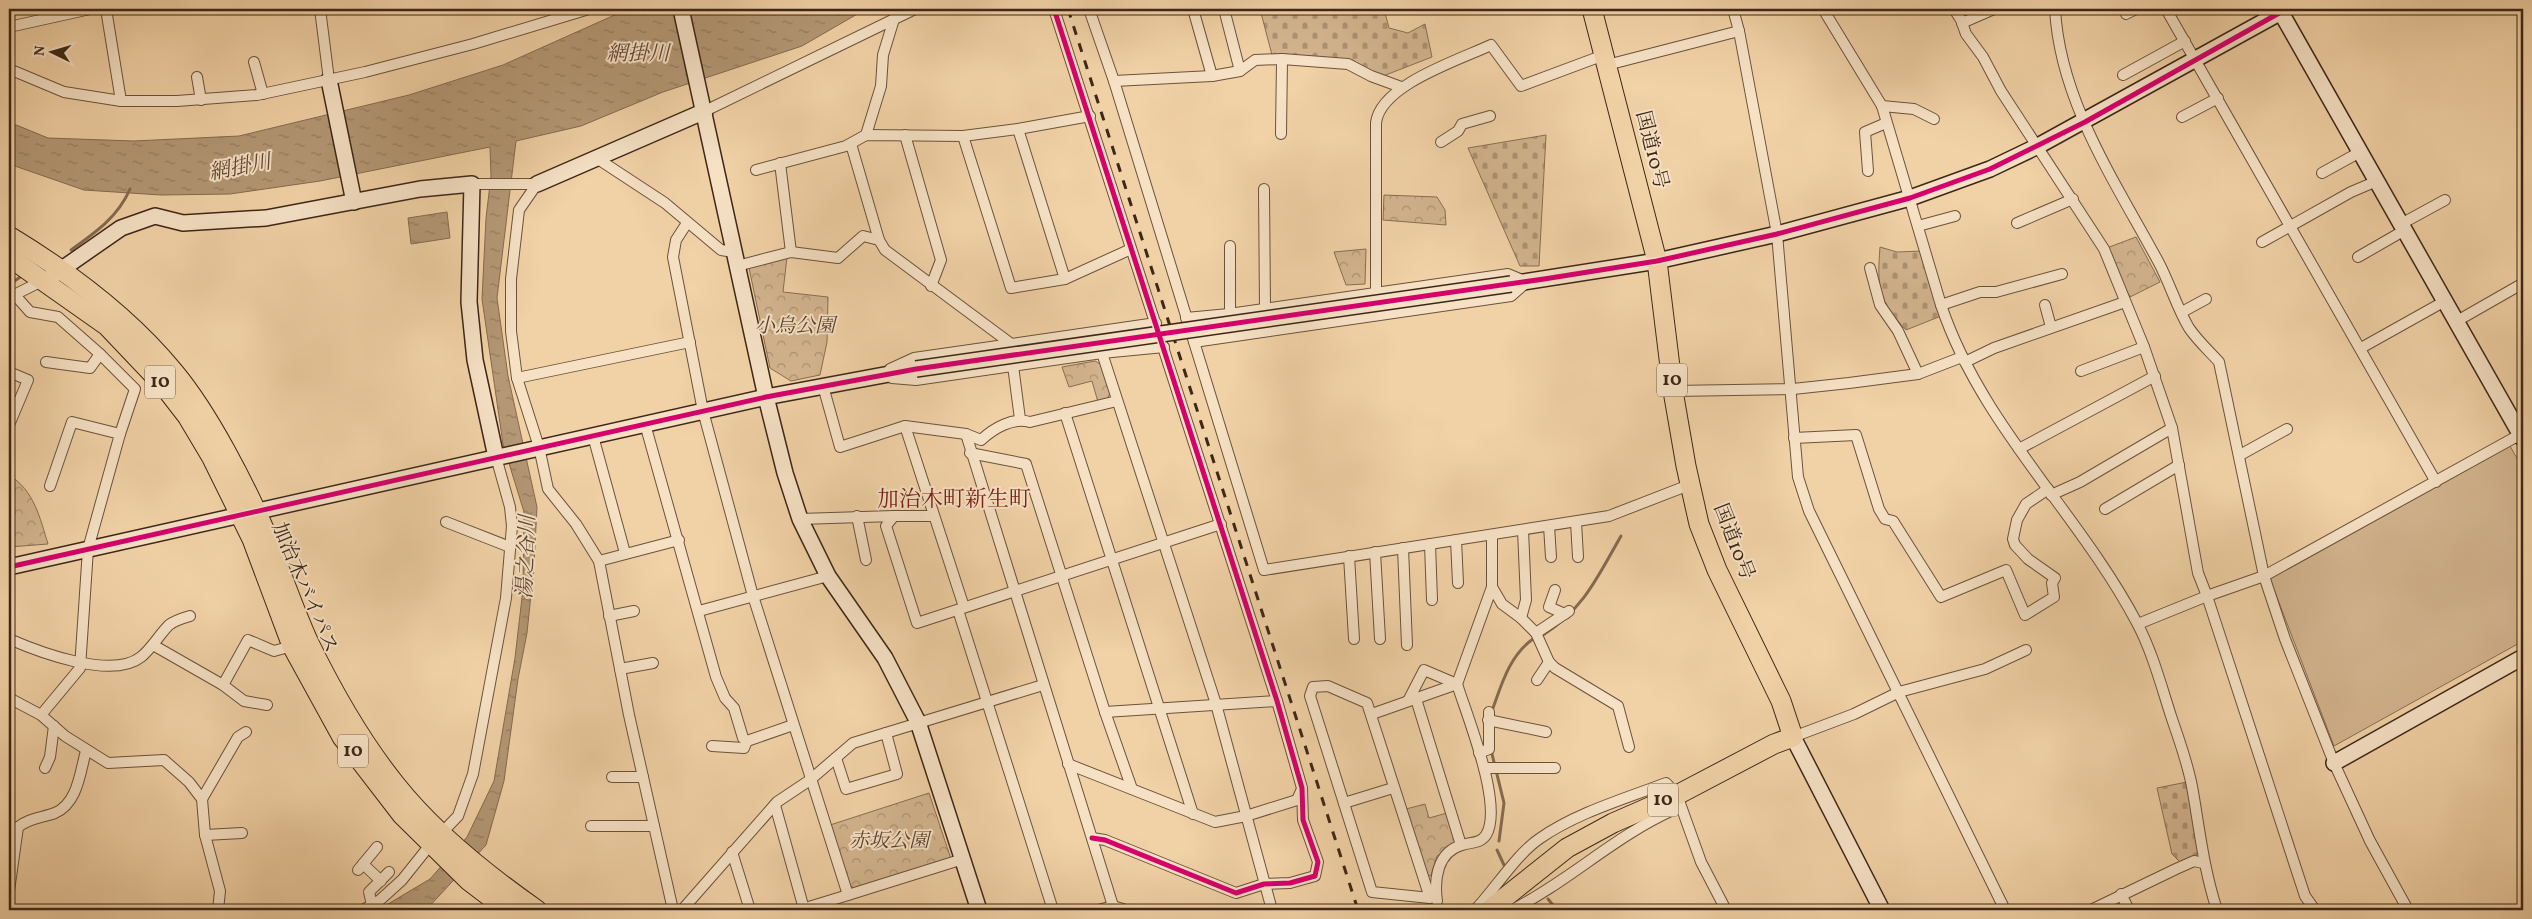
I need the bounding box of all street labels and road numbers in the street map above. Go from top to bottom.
street label: 国道10号 [1628,108,1674,192]
road number: 10 [1657,364,1687,396]
road number: 10 [145,366,175,398]
street label: 国道10号 [1706,500,1760,584]
street label: 加治木バイパス [264,518,344,658]
road number: 10 [338,734,368,768]
road number: 10 [1648,784,1678,816]

